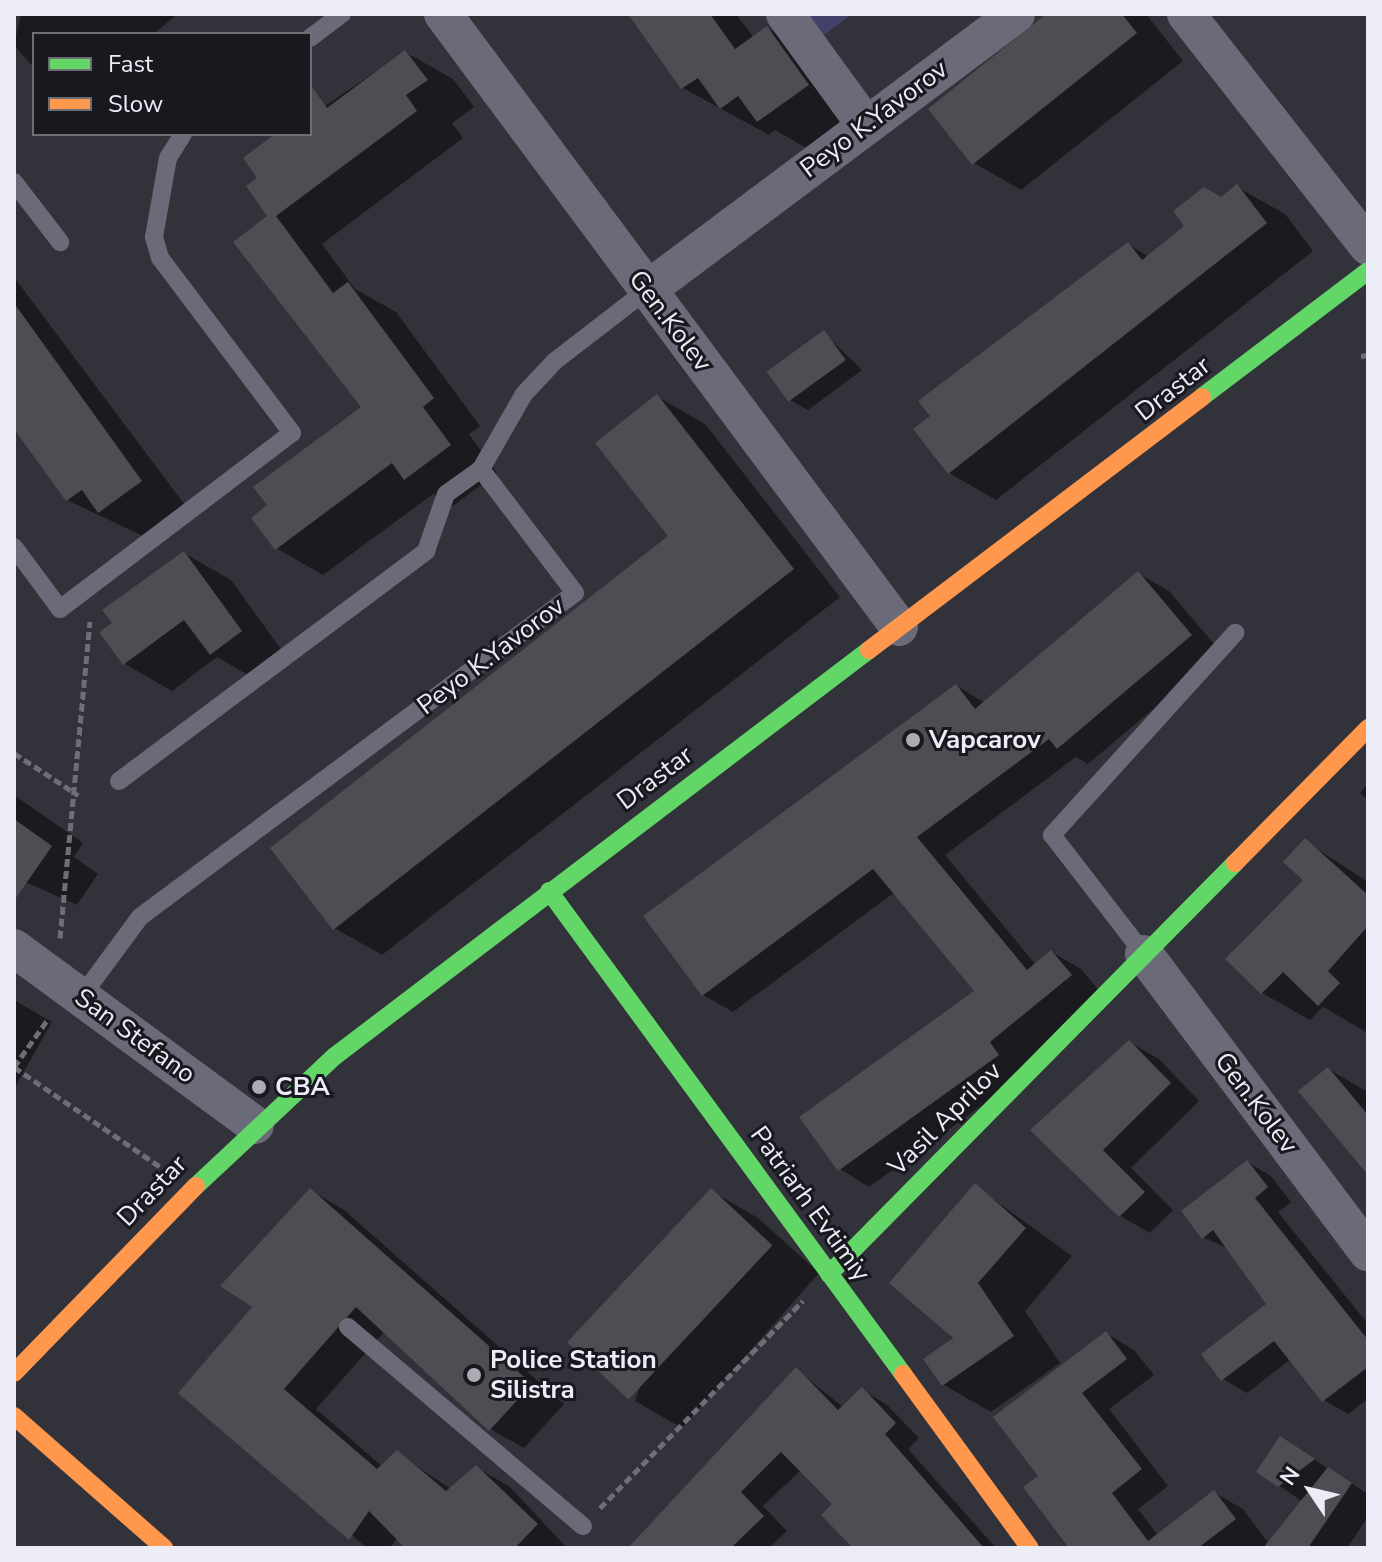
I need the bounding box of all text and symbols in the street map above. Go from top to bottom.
legend [32,32,312,136]
text: Fast [108,48,153,80]
street label: Peyo K.Yavorov [794,53,954,185]
text: Slow [108,88,163,120]
street label: Gen.Kolev [622,264,718,378]
street label: Drastar [1129,350,1217,428]
street label: Peyo K.Yavorov [411,590,571,722]
place label: Vapcarov [929,724,1041,756]
marker: Vapcarov [904,731,922,749]
street label: Drastar [611,739,699,817]
street label: San Stefano [69,982,201,1090]
street label: Gen.Kolev [1208,1046,1304,1160]
street label: Vasil Aprilov [882,1056,1008,1182]
place label: CBA [275,1071,330,1103]
marker: CBA [250,1078,268,1096]
street label: Patriarh Evtimiy [743,1120,877,1288]
street label: Drastar [111,1149,193,1233]
place label: Police Station Silistra [490,1344,657,1406]
marker: Police Station Silistra [465,1366,483,1384]
north arrow [1270,1450,1350,1530]
text: N [1273,1461,1307,1492]

